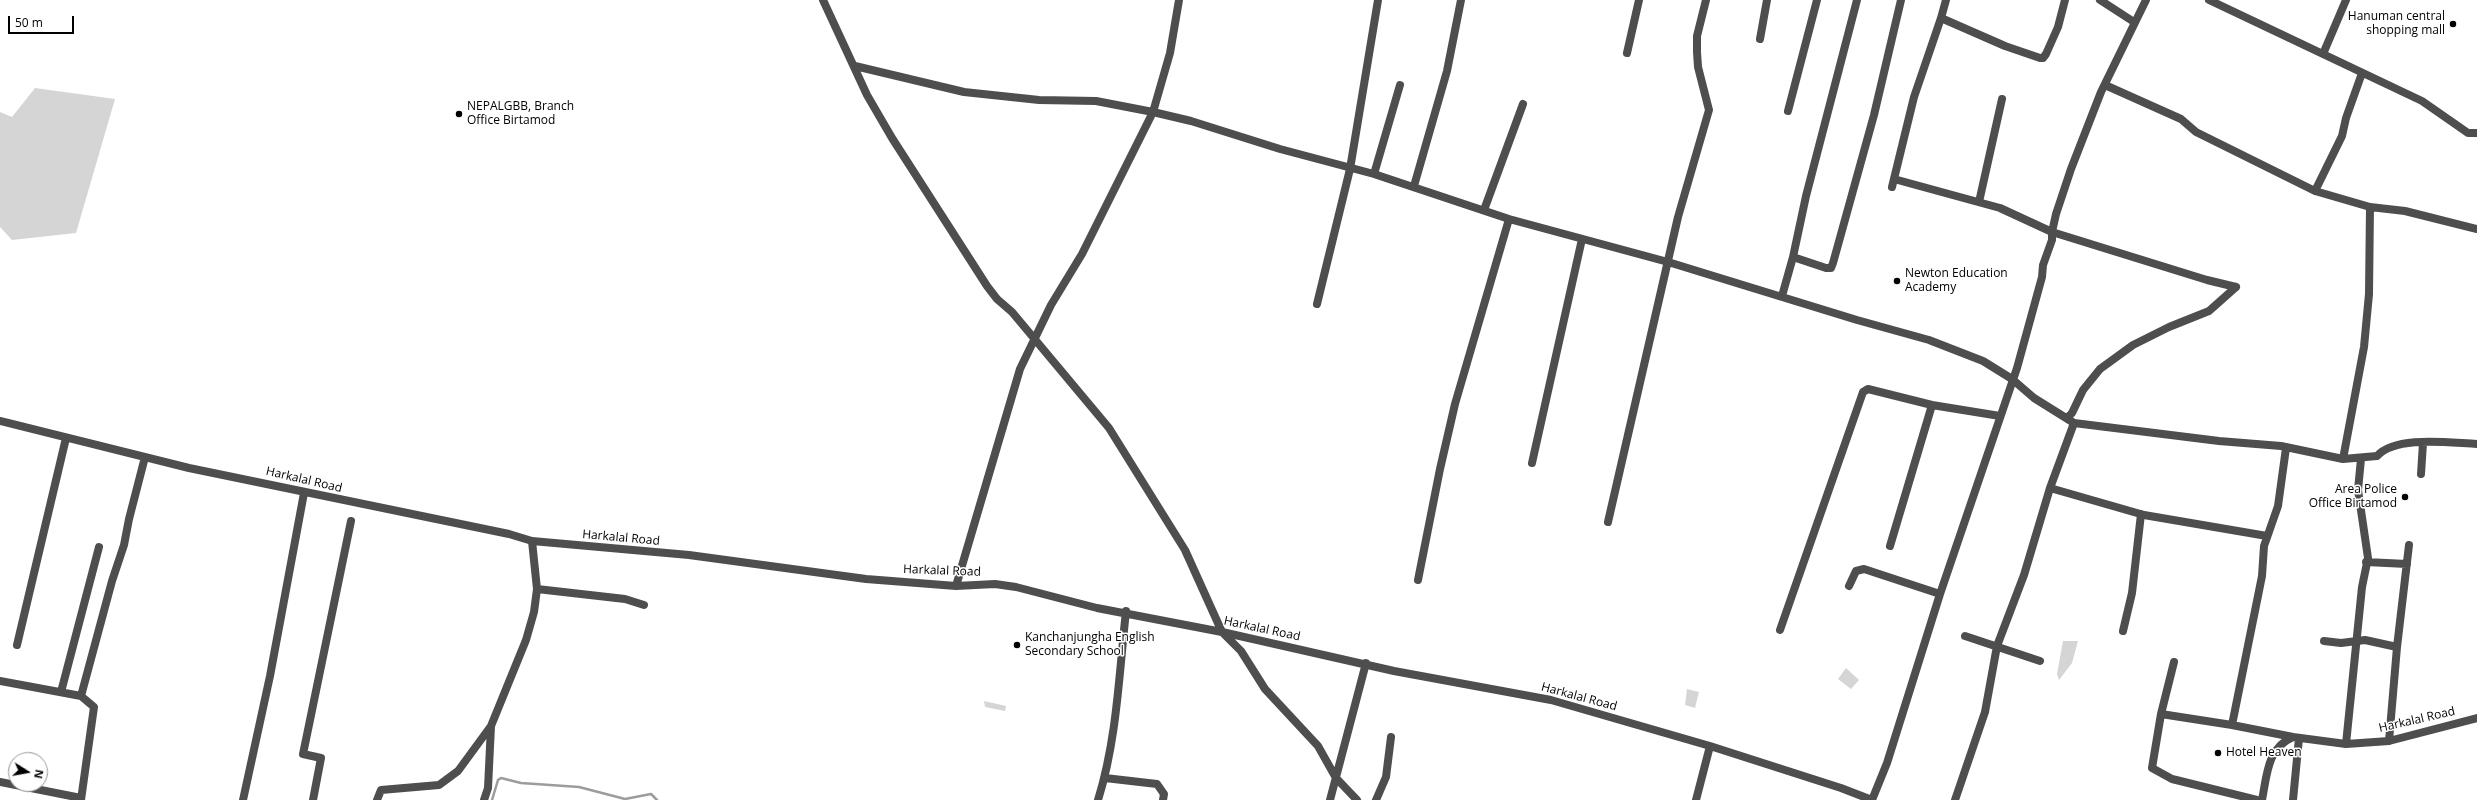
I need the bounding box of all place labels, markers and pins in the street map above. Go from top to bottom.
place label: Hanuman central shopping mall [2348,10,2445,38]
marker: Hanuman central shopping mall [2448,19,2458,29]
place label: NEPALGBB, Branch Office Birtamod [467,100,574,128]
marker: NEPALGBB, Branch Office Birtamod [454,109,464,119]
place label: Newton Education Academy [1905,267,2008,295]
marker: Newton Education Academy [1892,276,1902,286]
place label: Area Police Office Birtamod [2309,483,2397,511]
marker: Area Police Office Birtamod [2400,492,2410,502]
place label: Kanchanjungha English Secondary School [1025,631,1155,659]
marker: Kanchanjungha English Secondary School [1012,640,1022,650]
place label: Hotel Heaven [2226,746,2302,760]
marker: Hotel Heaven [2213,748,2223,758]

